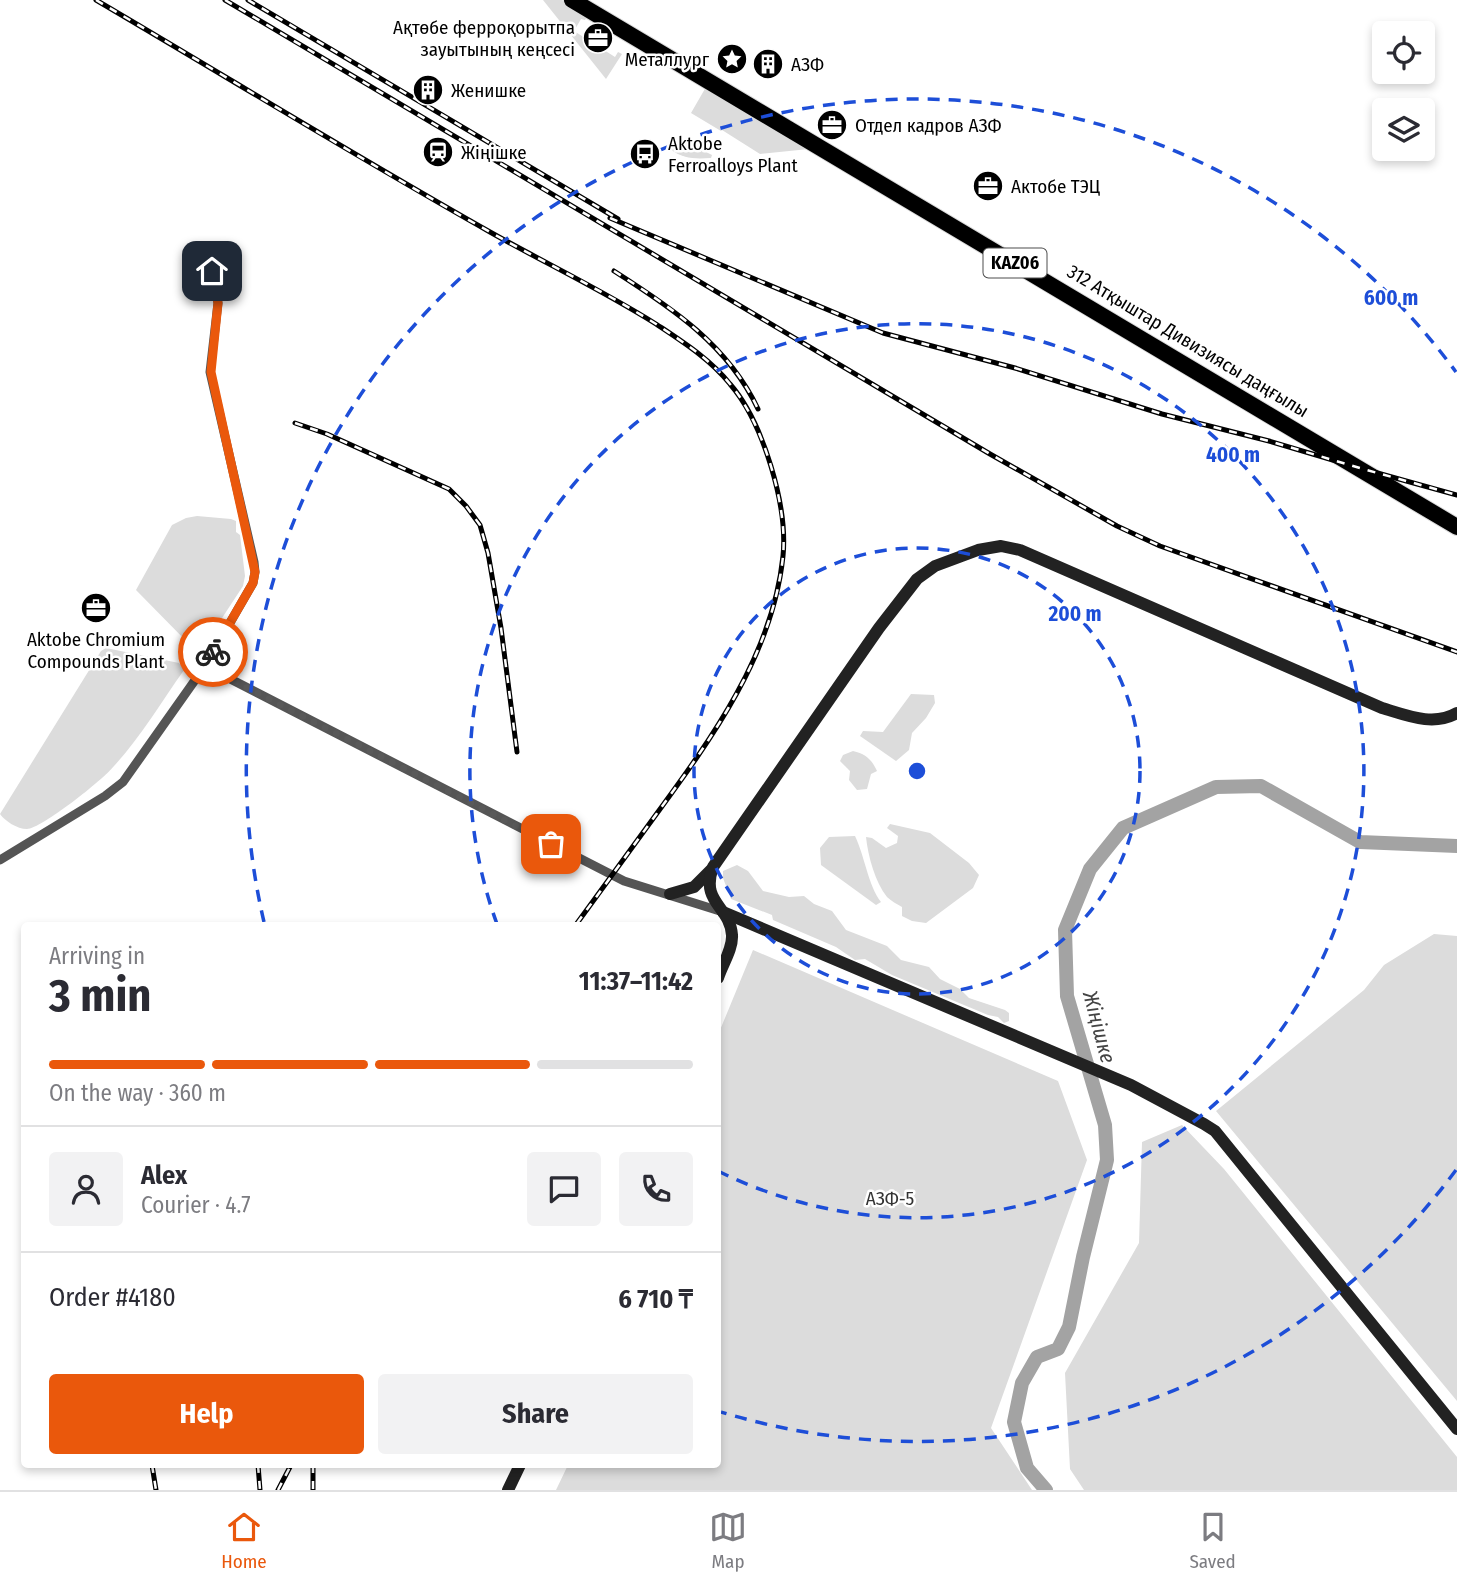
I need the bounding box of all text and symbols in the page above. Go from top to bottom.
place label: Ақтөбе ферроқорытпа зауытының кеңсесі [393,16,575,61]
office icon: Ақтөбе ферроқорытпа зауытының кеңсесі [581,21,615,55]
map controls [1372,21,1435,161]
button: locate [1372,21,1435,84]
place icon: Металлург [715,42,749,76]
building icon: АЗФ [751,47,785,81]
place label: Металлург [625,48,710,71]
place label: АЗФ [791,53,824,76]
building icon: Женишке [411,73,445,107]
place label: Женишке [451,79,526,102]
button: layers [1372,98,1435,161]
office icon: Отдел кадров АЗФ [815,108,849,142]
place label: Отдел кадров АЗФ [855,114,1001,137]
place label: Aktobe Ferroalloys Plant [668,132,798,177]
station icon: Жіңішке [421,135,455,169]
bus stop icon: Aktobe Ferroalloys Plant [628,137,662,171]
place label: Жіңішке [461,141,527,164]
office icon: Актобе ТЭЦ [971,169,1005,203]
place label: Актобе ТЭЦ [1011,175,1101,198]
pin [182,241,242,301]
road number: KАZ06 [984,248,1046,278]
icon: home [193,252,231,290]
street label: 312 Атқыштар Дивизиясы даңғылы [1063,260,1313,422]
text: 600 m [1364,285,1418,311]
text: 400 m [1206,442,1260,468]
office icon: Aktobe Chromium Compounds Plant [79,591,113,625]
text: 200 m [1047,601,1102,627]
courier [178,617,248,687]
place label: Aktobe Chromium Compounds Plant [27,628,165,673]
icon: bike [194,633,232,671]
centre of rings [905,759,929,783]
pin [521,814,581,874]
icon: bag [532,825,570,863]
text: Arriving in [49,942,145,970]
text: 11:37–11:42 [579,966,693,997]
text: 3 min [49,968,151,1023]
water label: Жіңішке [1077,987,1121,1066]
text: On the way · 360 m [49,1079,226,1107]
button: person [49,1152,123,1226]
button: chat [527,1152,601,1226]
button: phone [619,1152,693,1226]
text: Alex [141,1160,187,1191]
park label: АЗФ-5 [866,1187,914,1210]
text: Courier · 4.7 [141,1191,251,1219]
text: Order #4180 [49,1282,176,1313]
text: 6 710 ₸ [618,1284,693,1315]
button: Help [49,1374,364,1454]
button: Share [378,1374,693,1454]
tab: Home [221,1508,267,1573]
tab: Map [709,1508,747,1573]
tab: Saved [1189,1508,1236,1573]

